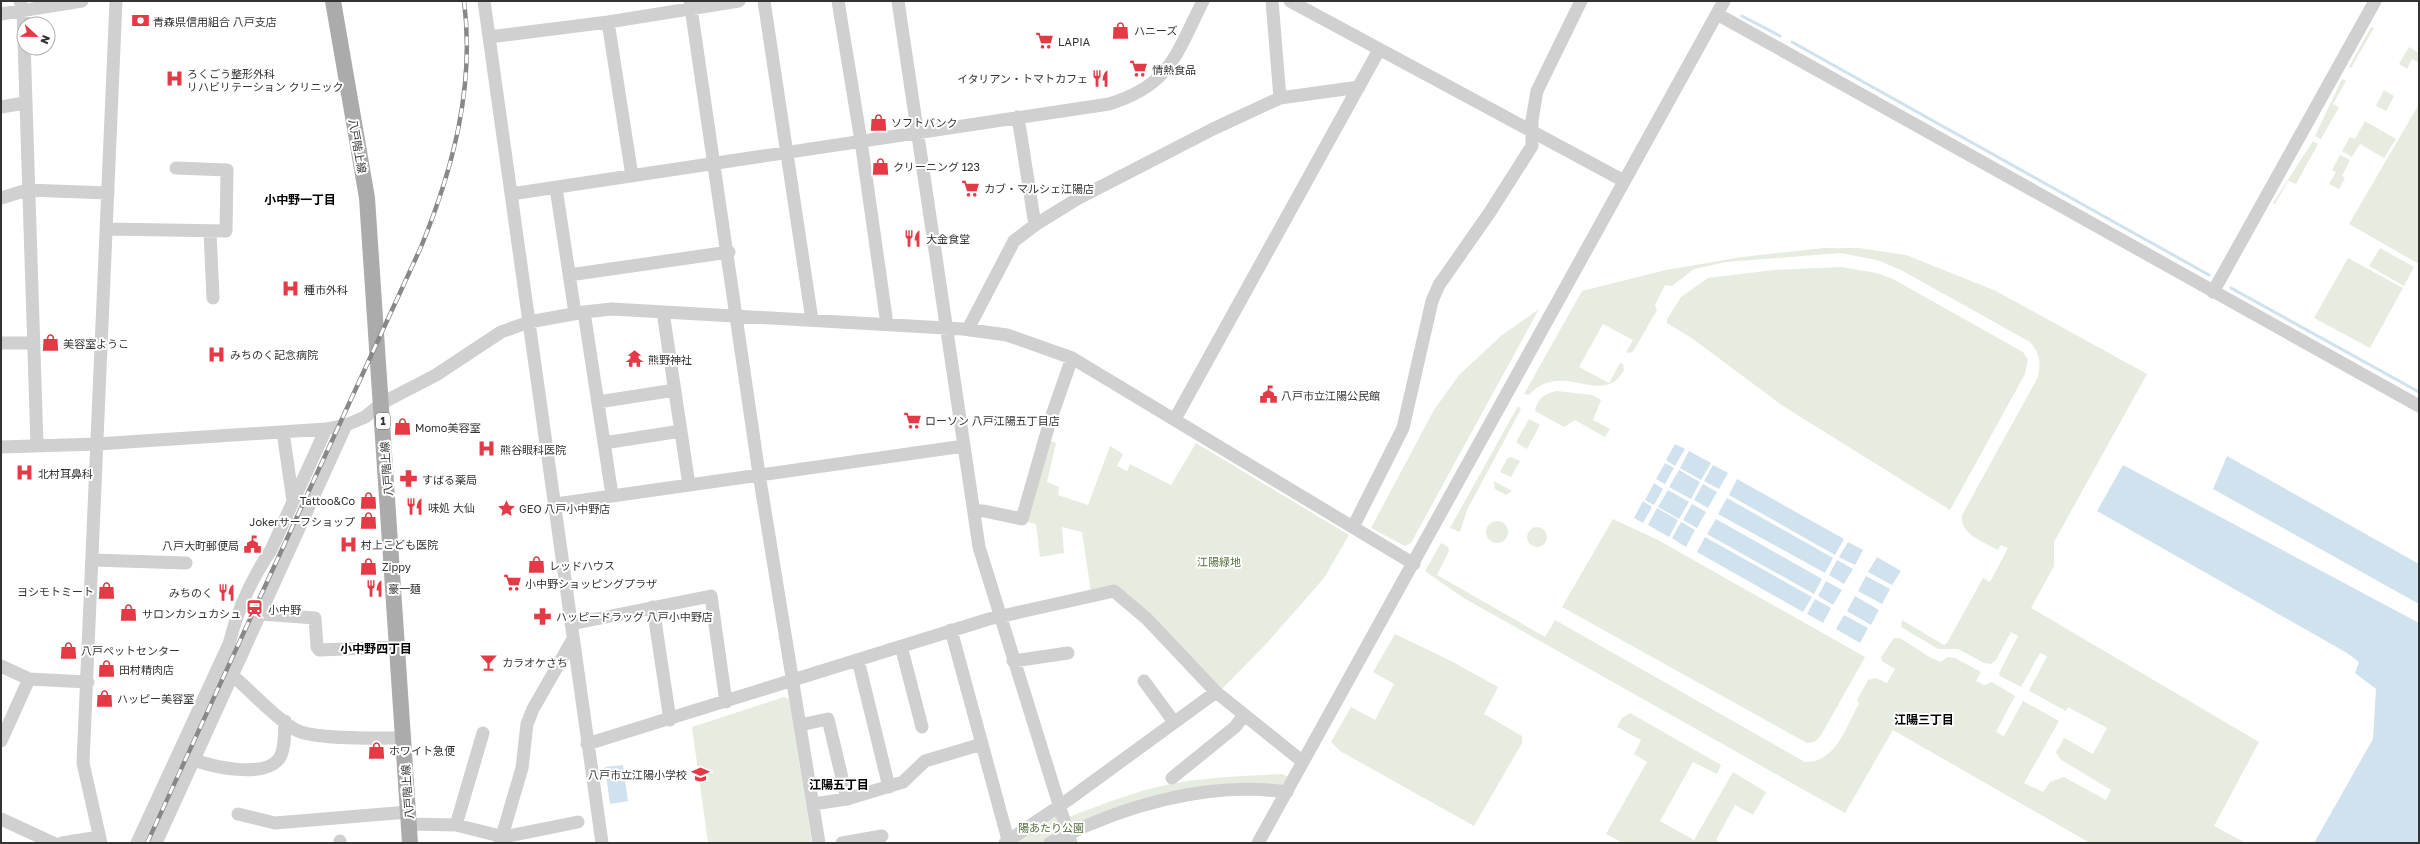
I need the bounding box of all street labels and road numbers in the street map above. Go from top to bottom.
street label: 八戸階上線 [347,118,369,174]
road number: 1 [376,413,390,429]
street label: 八戸階上線 [378,441,394,497]
street label: 八戸階上線 [399,764,415,820]

